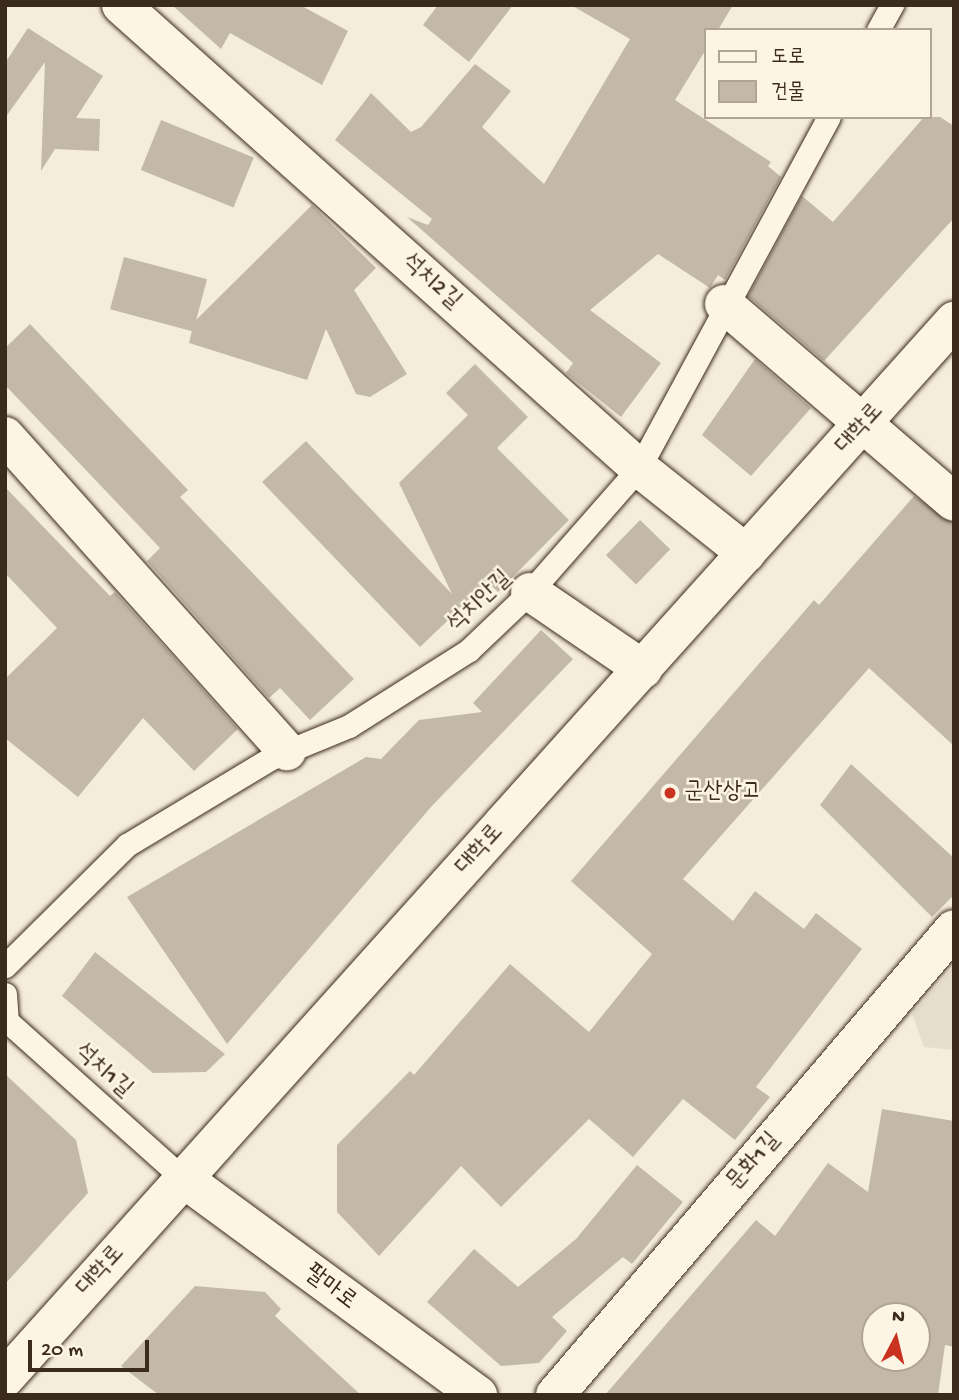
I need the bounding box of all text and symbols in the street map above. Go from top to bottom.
legend [704,28,931,119]
text: 도로 [771,46,805,71]
text: 건물 [771,81,805,106]
street label: 석치2길 [395,248,467,316]
street label: 대학로 [830,398,890,460]
street label: 석치안길 [442,565,518,639]
place label: 군산상고 [684,779,761,807]
marker: 군산상고 [662,785,678,801]
street label: 대학로 [450,819,510,881]
street label: 석치1길 [68,1038,138,1104]
street label: 문화1길 [721,1127,787,1197]
street label: 대학로 [71,1240,131,1302]
street label: 팔마로 [298,1259,362,1317]
north arrow [861,1302,931,1372]
text: N [891,1305,906,1330]
scale bar [32,1326,152,1370]
text: 20 m [41,1339,83,1364]

